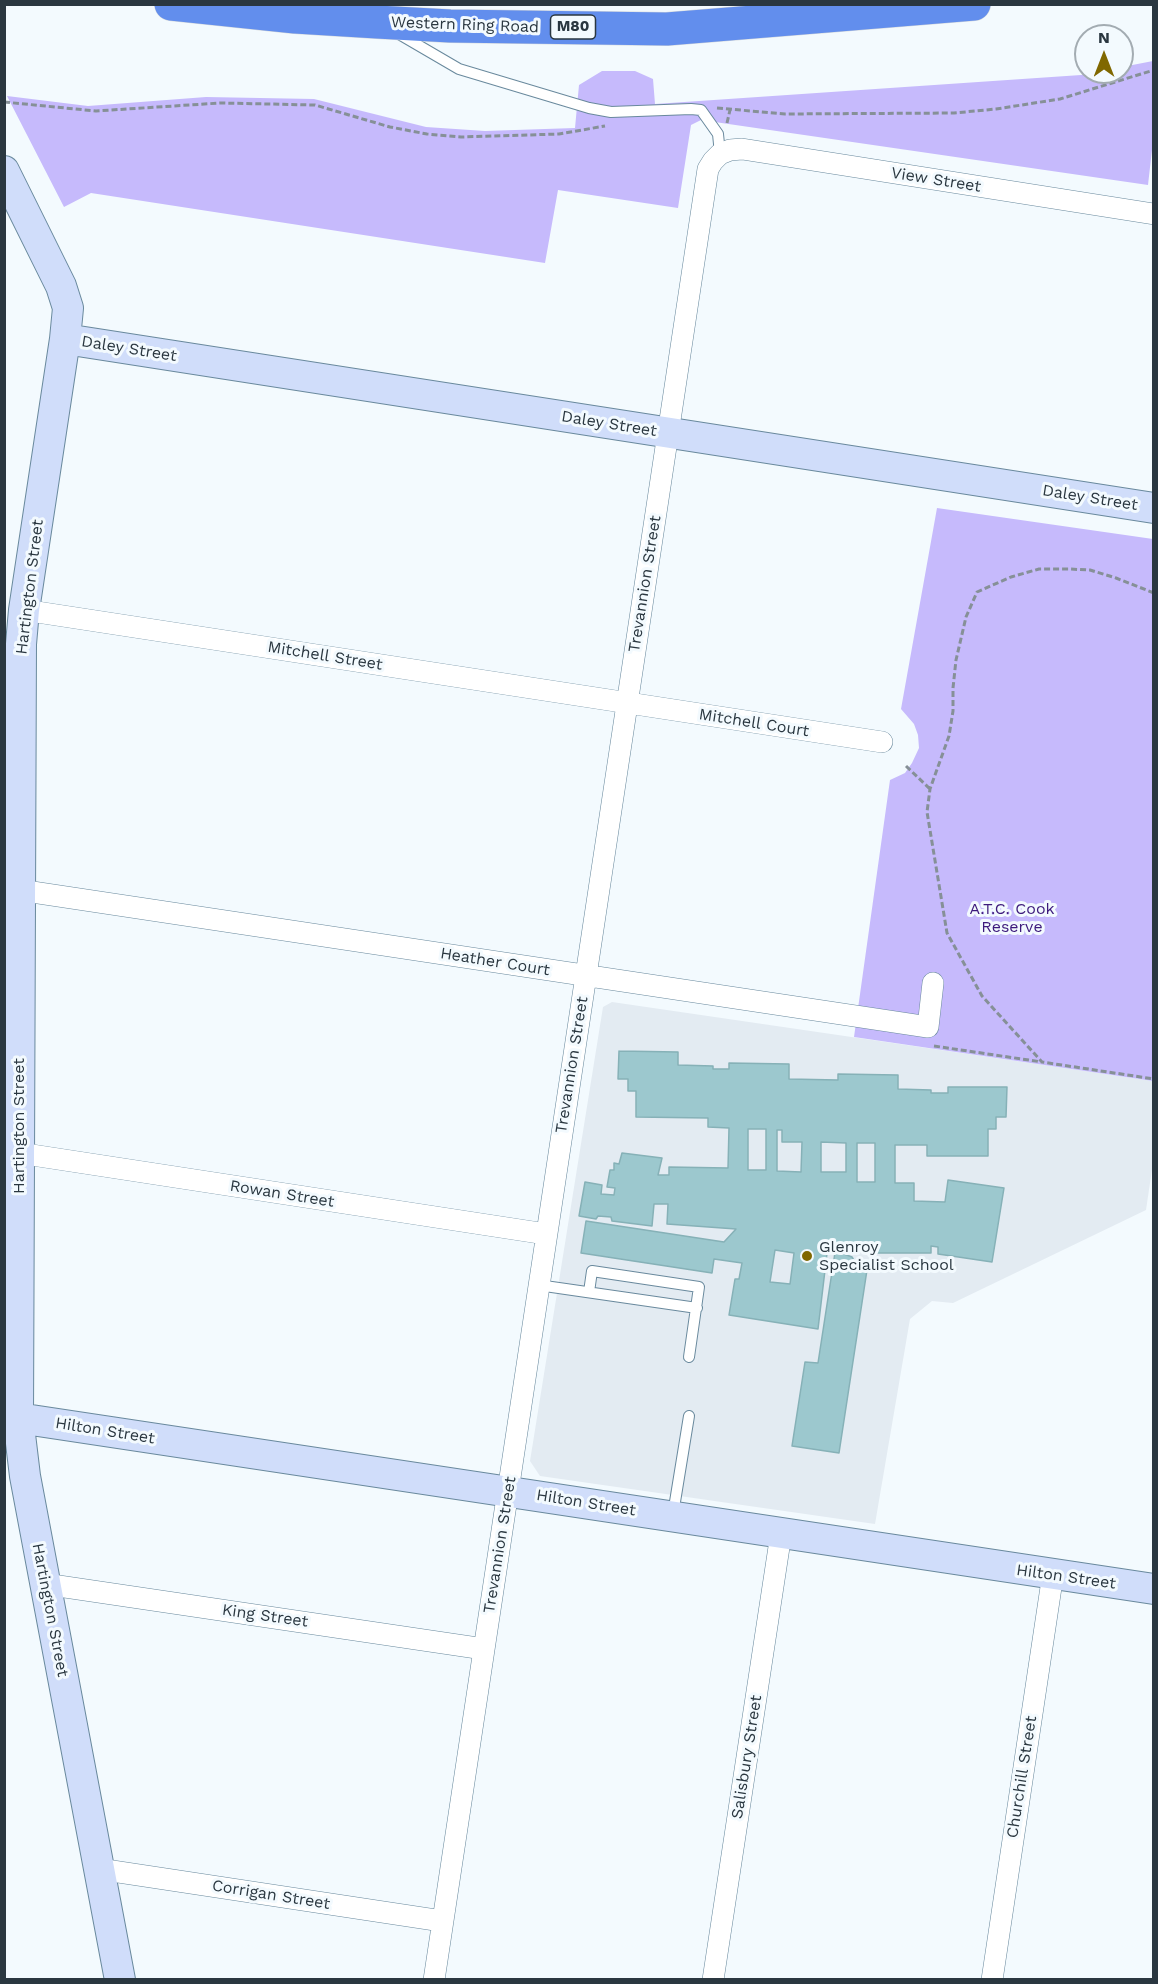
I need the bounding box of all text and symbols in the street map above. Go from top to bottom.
street label: Western Ring Road [391,13,539,37]
road number: M80 [550,15,596,39]
north arrow [1074,24,1134,84]
text: N [1098,28,1110,47]
street label: View Street [890,163,982,197]
street label: Daley Street [80,332,178,366]
street label: Daley Street [560,407,658,441]
street label: Daley Street [1041,481,1139,515]
street label: Trevannion Street [625,514,665,654]
street label: Hartington Street [12,518,48,656]
street label: Mitchell Street [266,637,384,675]
street label: Mitchell Court [698,705,810,741]
park label: A.T.C. Cook Reserve [969,899,1055,937]
street label: Heather Court [439,944,551,980]
street label: Trevannion Street [552,995,592,1135]
street label: Hartington Street [9,1058,29,1194]
street label: Rowan Street [228,1176,336,1212]
place label: Glenroy Specialist School [819,1237,954,1275]
marker: Glenroy Specialist School [800,1249,814,1263]
street label: Hilton Street [54,1414,156,1448]
street label: Trevannion Street [480,1475,520,1615]
street label: Hilton Street [535,1486,637,1520]
street label: Hartington Street [28,1541,72,1679]
street label: Hilton Street [1015,1561,1117,1593]
street label: King Street [221,1600,309,1632]
street label: Salisbury Street [728,1694,766,1820]
street label: Churchill Street [1003,1714,1041,1840]
street label: Corrigan Street [211,1876,331,1914]

